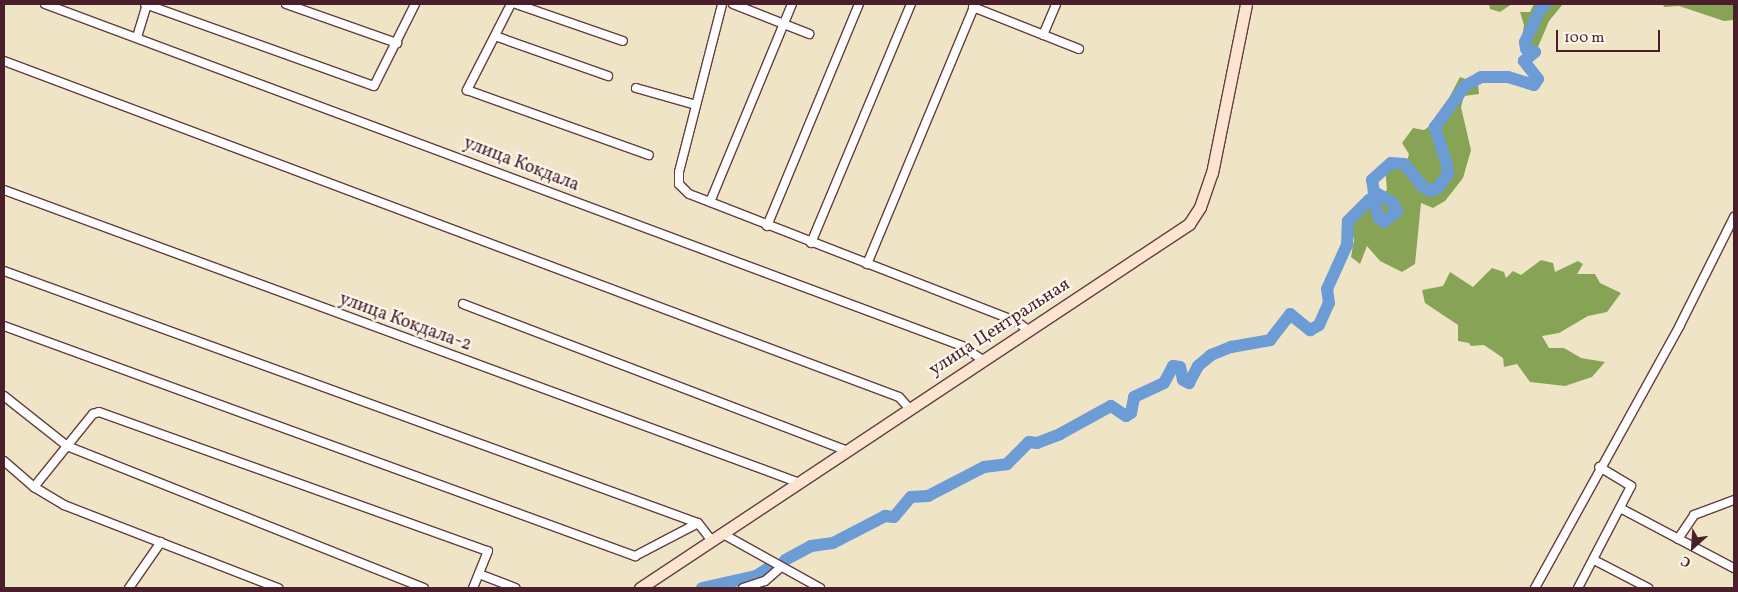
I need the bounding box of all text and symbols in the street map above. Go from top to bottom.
scale bar [1558,20,1662,52]
text: 100 m [1564,28,1604,49]
street label: улица Кокдала [460,133,582,197]
street label: улица Центральная [926,274,1074,382]
street label: улица Кокдала-2 [336,289,474,357]
north arrow [1668,522,1718,572]
text: С [1678,550,1694,571]

